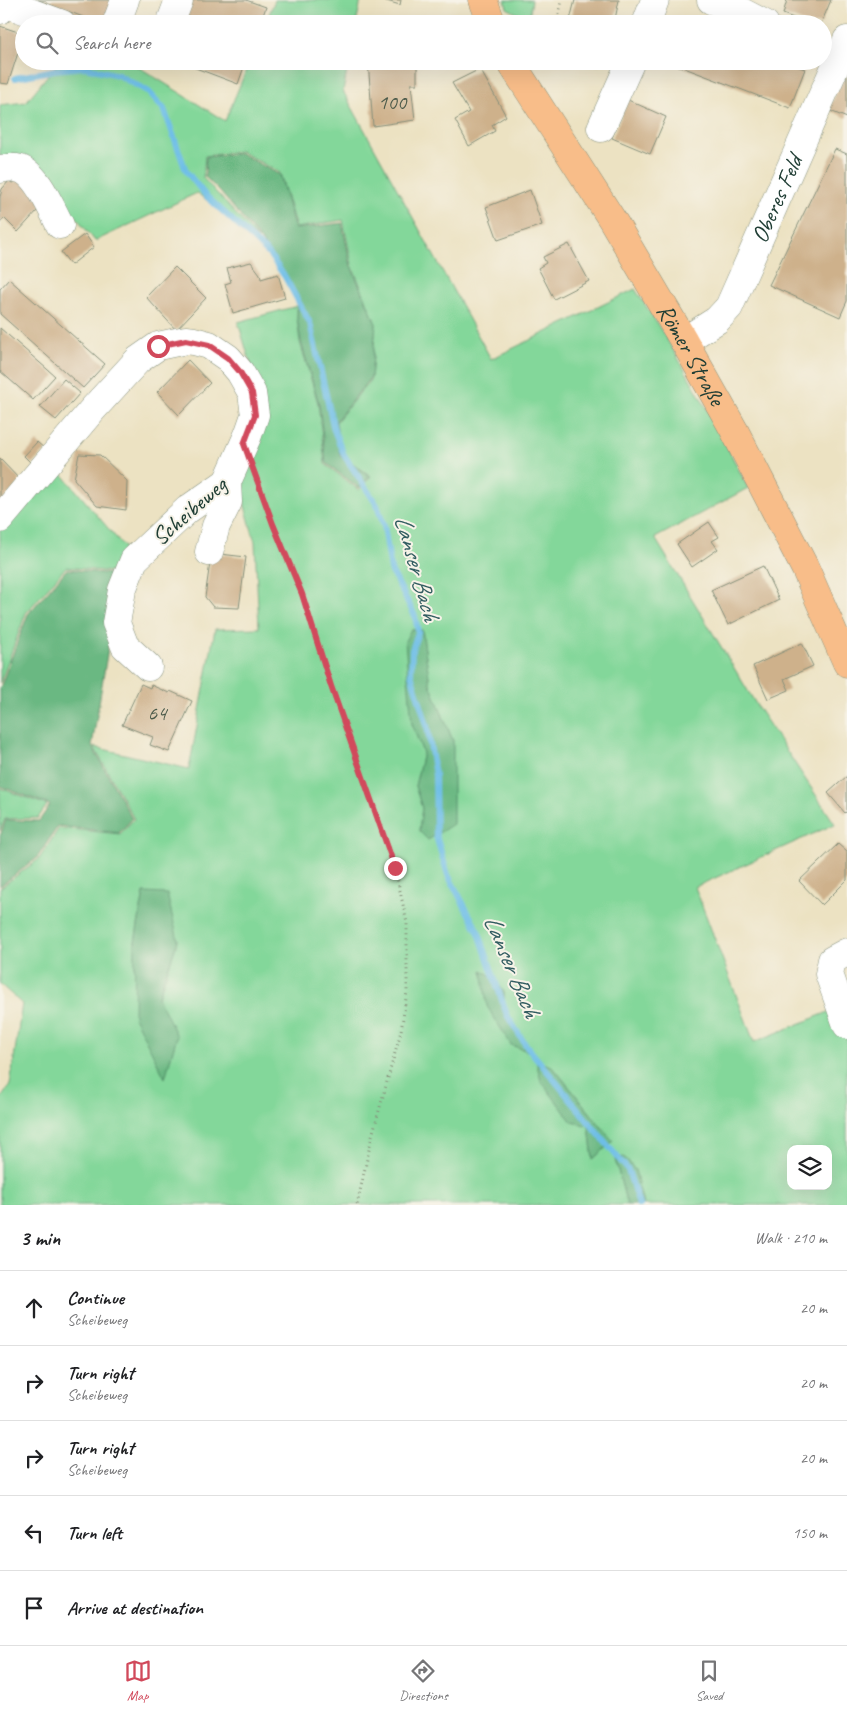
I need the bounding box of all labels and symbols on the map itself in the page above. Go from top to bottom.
house number: 100 [378,89,408,115]
street label: Oberes Feld [744,147,811,247]
street label: Römer Straße [650,298,733,413]
route start [147,335,170,358]
street label: Scheibeweg [145,469,235,552]
water label: Lanser Bach [387,512,448,626]
house number: 64 [148,700,169,726]
route end [384,857,407,880]
water label: Lanser Bach [476,910,548,1023]

